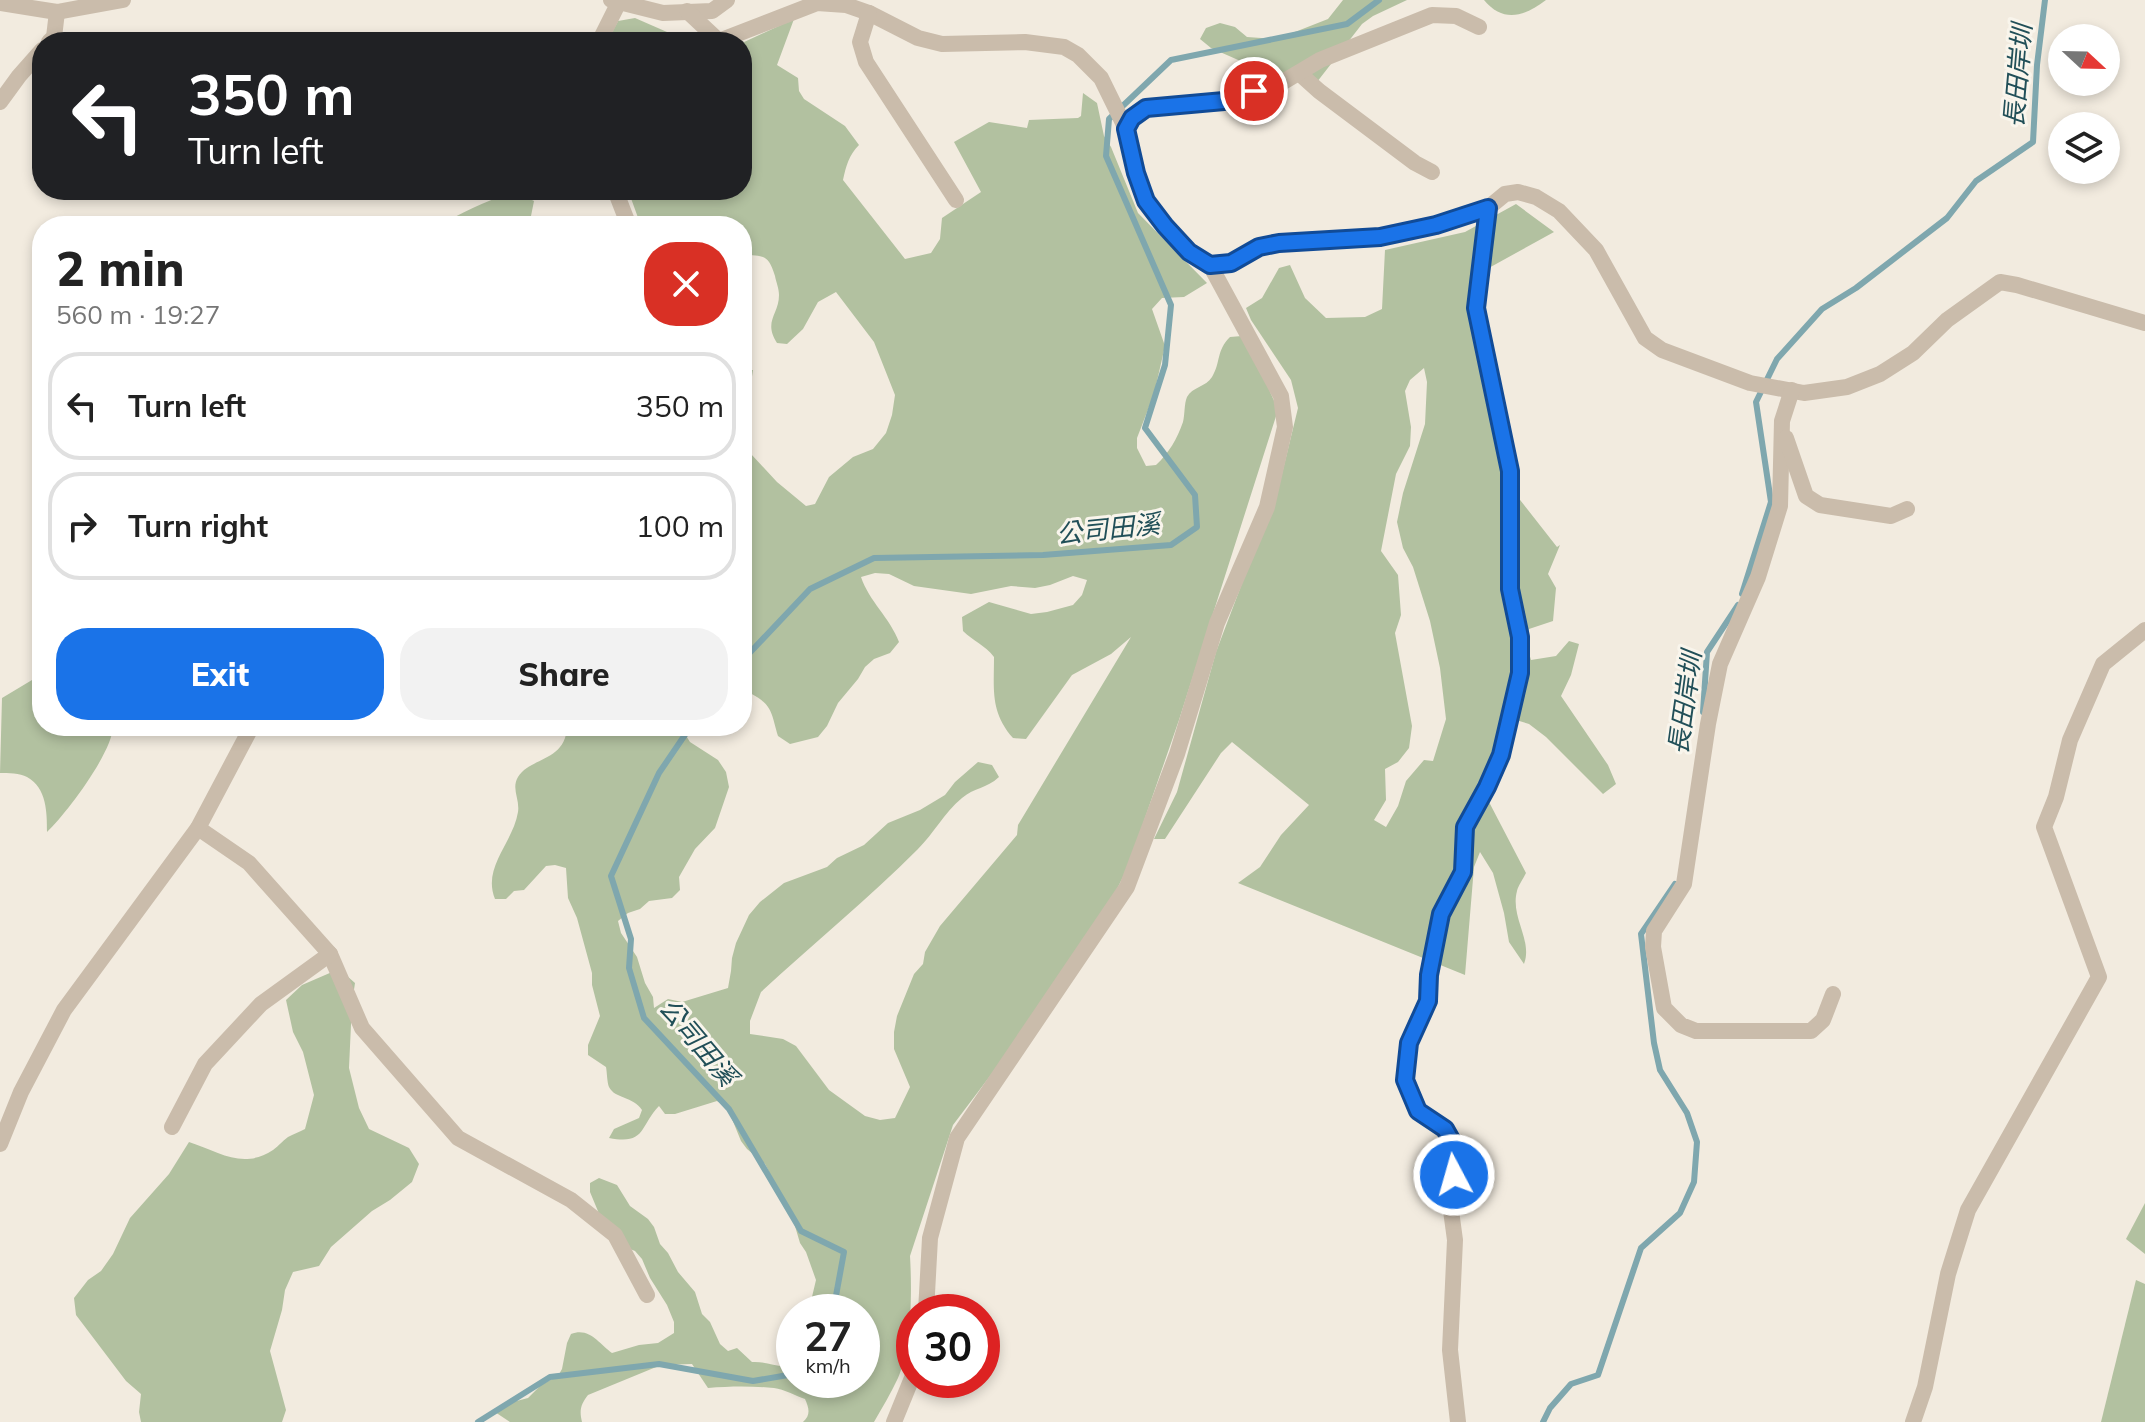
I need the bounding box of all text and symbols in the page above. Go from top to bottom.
water label: 長田岸圳 [1997,19,2039,129]
north arrow [2048,24,2120,96]
map controls [2048,24,2120,184]
pin [1220,57,1288,125]
text: 350 m [188,59,355,129]
icon: left [56,64,160,168]
icon: arrive [1232,69,1276,113]
button: layers [2048,112,2120,184]
text: Turn left [188,128,324,173]
text: 2 min [56,238,185,298]
button: close [644,242,728,326]
text: 560 m · 19:27 [56,298,220,331]
icon: left [60,384,104,428]
text: Turn left [128,387,246,425]
text: 350 m [636,387,724,425]
icon: right [60,504,104,548]
water label: 公司田溪 [1055,506,1165,550]
text: Turn right [128,507,268,545]
text: 100 m [636,507,724,545]
button: Exit [56,628,384,720]
button: Share [400,628,728,720]
water label: 長田岸圳 [1661,645,1709,757]
water label: 公司田溪 [652,991,747,1095]
position arrow [1412,1133,1496,1217]
speed limit sign: 30 [896,1294,1000,1398]
text: 27 [804,1311,852,1361]
text: km/h [805,1353,851,1378]

